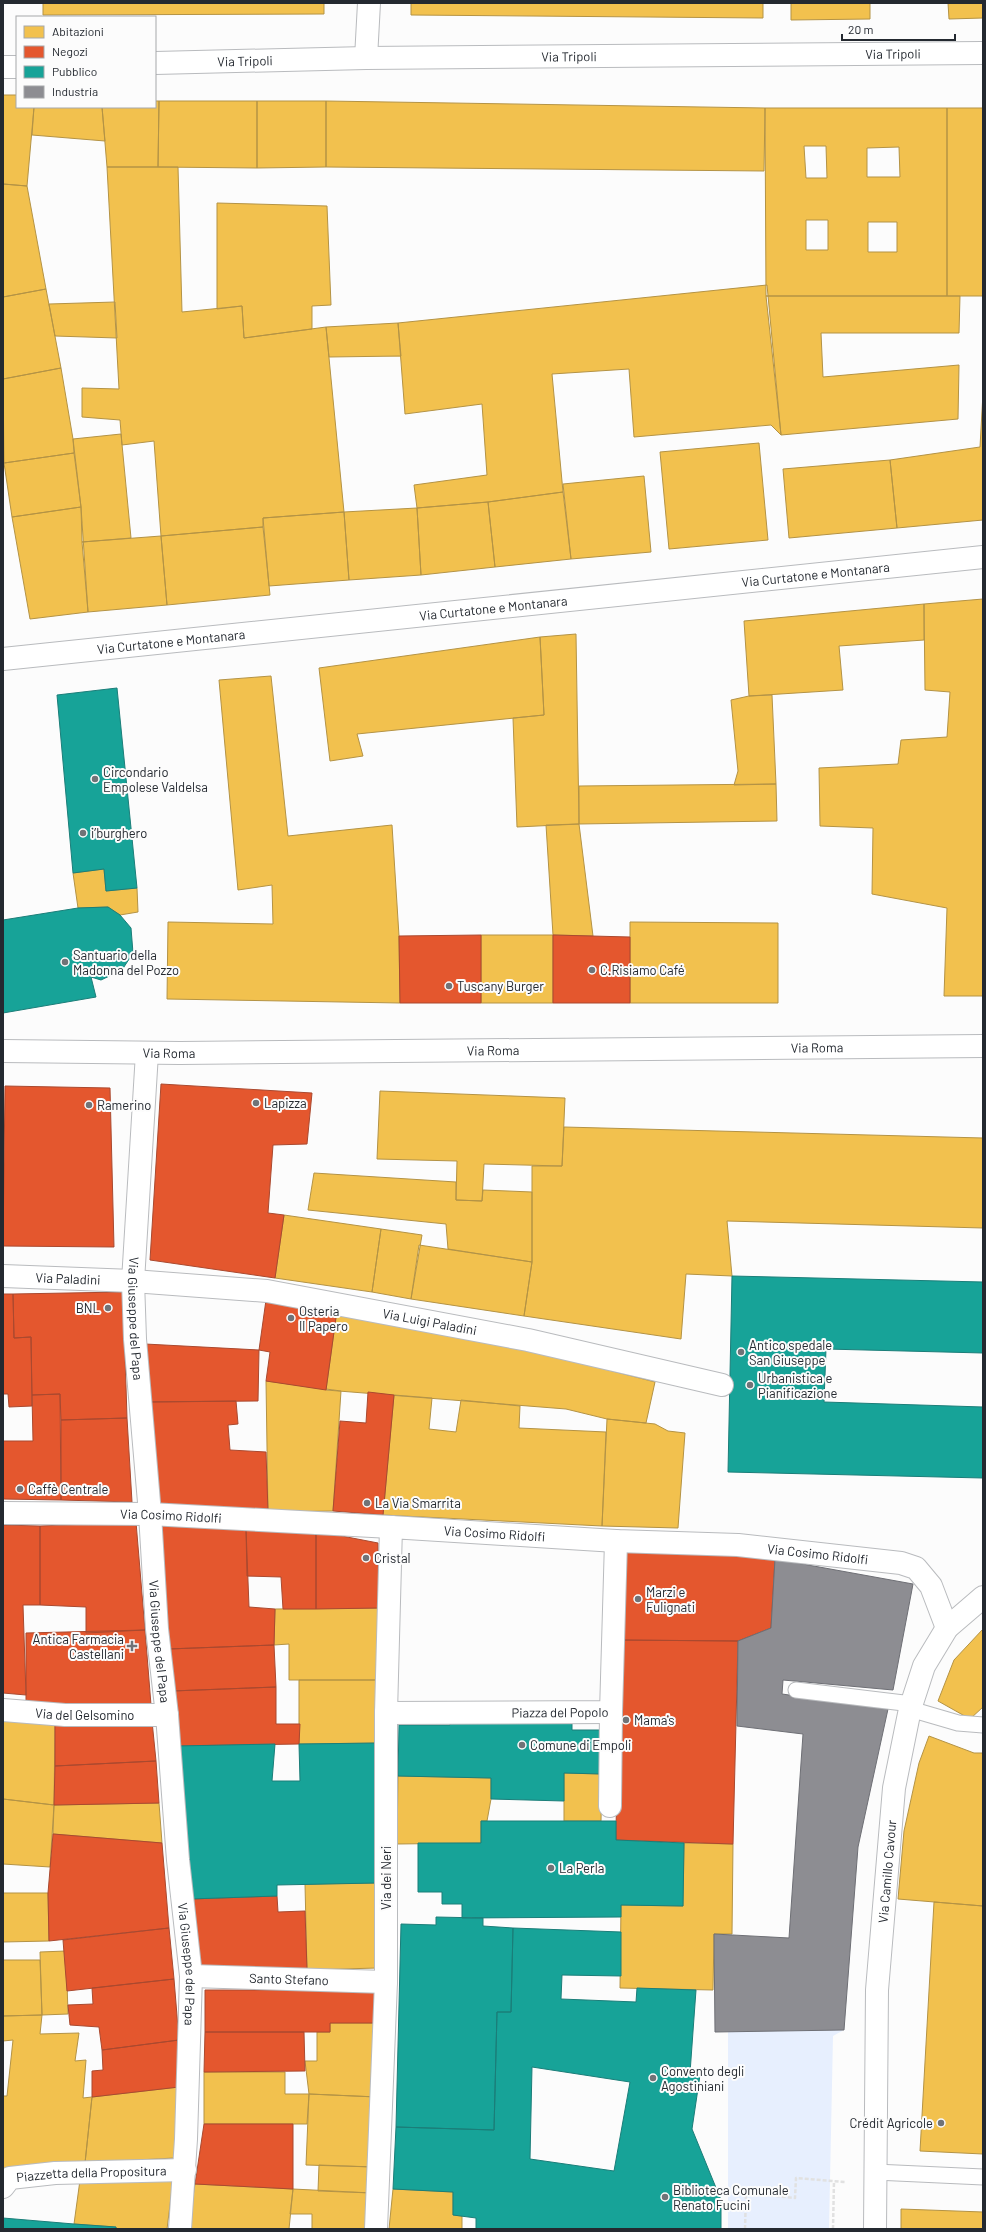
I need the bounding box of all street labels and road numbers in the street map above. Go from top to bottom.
street label: Via Tripoli [865,46,921,62]
street label: Via Tripoli [541,48,597,65]
street label: Via Tripoli [217,52,273,70]
street label: Via Curtatone e Montanara [741,559,890,590]
street label: Via Curtatone e Montanara [418,592,568,624]
street label: Via Curtatone e Montanara [96,626,246,657]
street label: Via Roma [791,1039,843,1056]
street label: Via Roma [467,1042,519,1059]
street label: Via Roma [143,1045,195,1061]
street label: Via Giuseppe del Papa [125,1256,146,1381]
street label: Via Paladini [35,1269,101,1288]
street label: Via Luigi Paladini [381,1305,478,1338]
street label: Via Cosimo Ridolfi [120,1506,222,1526]
street label: Via Cosimo Ridolfi [443,1522,546,1545]
street label: Via Cosimo Ridolfi [766,1540,869,1567]
street label: Via Giuseppe del Papa [146,1580,174,1704]
street label: Piazza del Popolo [511,1704,609,1720]
street label: Via del Gelsomino [35,1705,134,1723]
street label: Via Camillo Cavour [875,1819,899,1924]
street label: Via dei Neri [378,1846,394,1910]
street label: Via Giuseppe del Papa [175,1902,199,2026]
street label: Santo Stefano [249,1970,329,1988]
street label: Piazzetta della Propositura [15,2162,167,2185]

